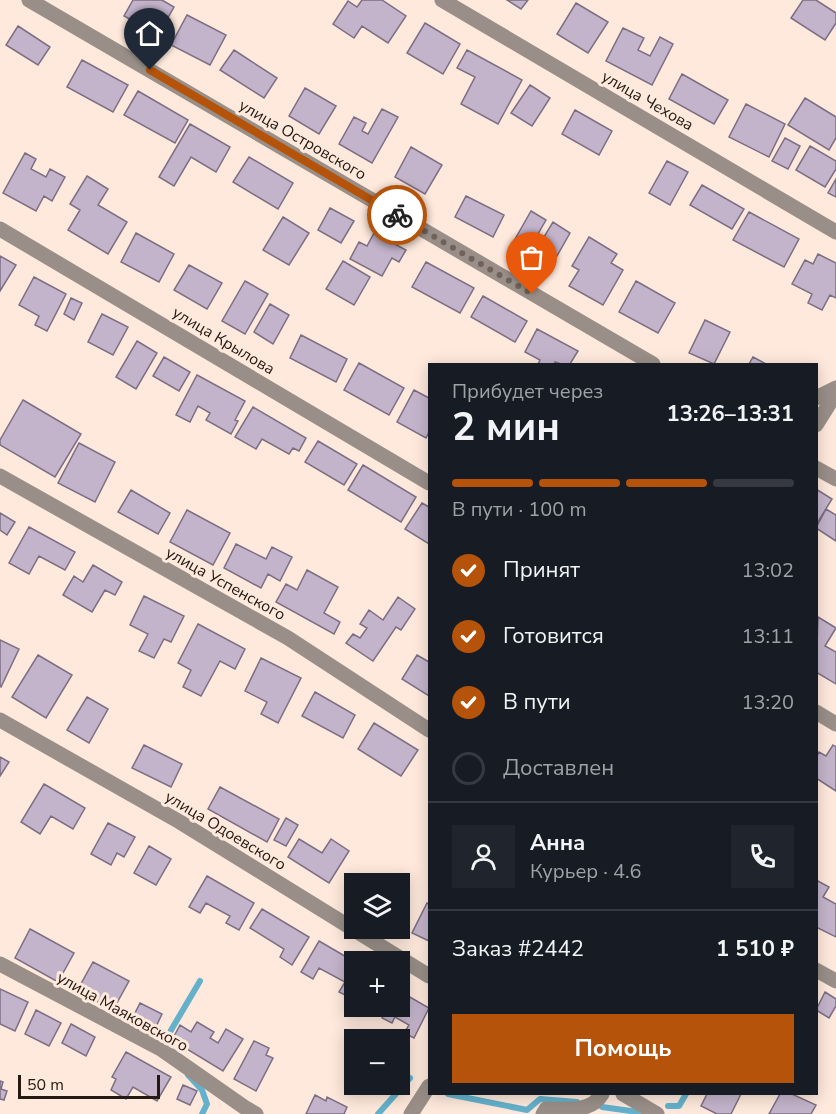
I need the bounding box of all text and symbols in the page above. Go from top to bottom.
pin [124,8,175,70]
icon: home [133,17,166,50]
street label: улица Чехова [597,66,698,136]
street label: улица Островского [235,94,370,185]
courier [367,185,427,245]
icon: bike [381,199,414,232]
pin [506,232,557,294]
icon: bag [515,241,548,274]
street label: улица Крылова [168,302,279,380]
text: Прибудет через [452,378,603,405]
text: 13:26–13:31 [666,399,794,429]
text: 2 мин [452,401,560,454]
text: В пути · 100 m [452,496,587,523]
street label: улица Успенского [162,542,289,626]
icon: check [452,554,485,587]
text: Принят [503,555,580,585]
text: 13:02 [741,557,794,584]
icon: check [452,620,485,653]
text: Готовится [503,621,604,651]
text: 13:11 [741,623,794,650]
icon: check [452,686,485,719]
text: В пути [503,687,571,717]
text: 13:20 [741,689,794,716]
text: Доставлен [503,753,614,783]
street label: улица Одоевского [161,786,290,876]
button: person [452,825,515,888]
button: phone [731,825,794,888]
text: Анна [530,828,585,858]
text: Курьер · 4.6 [530,858,642,885]
map controls [344,873,410,1095]
button: layers [344,873,410,939]
text: Заказ #2442 [452,934,584,964]
text: 1 510 ₽ [716,934,794,964]
button: + [344,951,410,1017]
street label: улица Маяковского [53,967,192,1057]
button: Помощь [452,1014,794,1083]
button: − [344,1029,410,1095]
scale bar [18,1072,160,1100]
text: 50 m [27,1074,64,1096]

